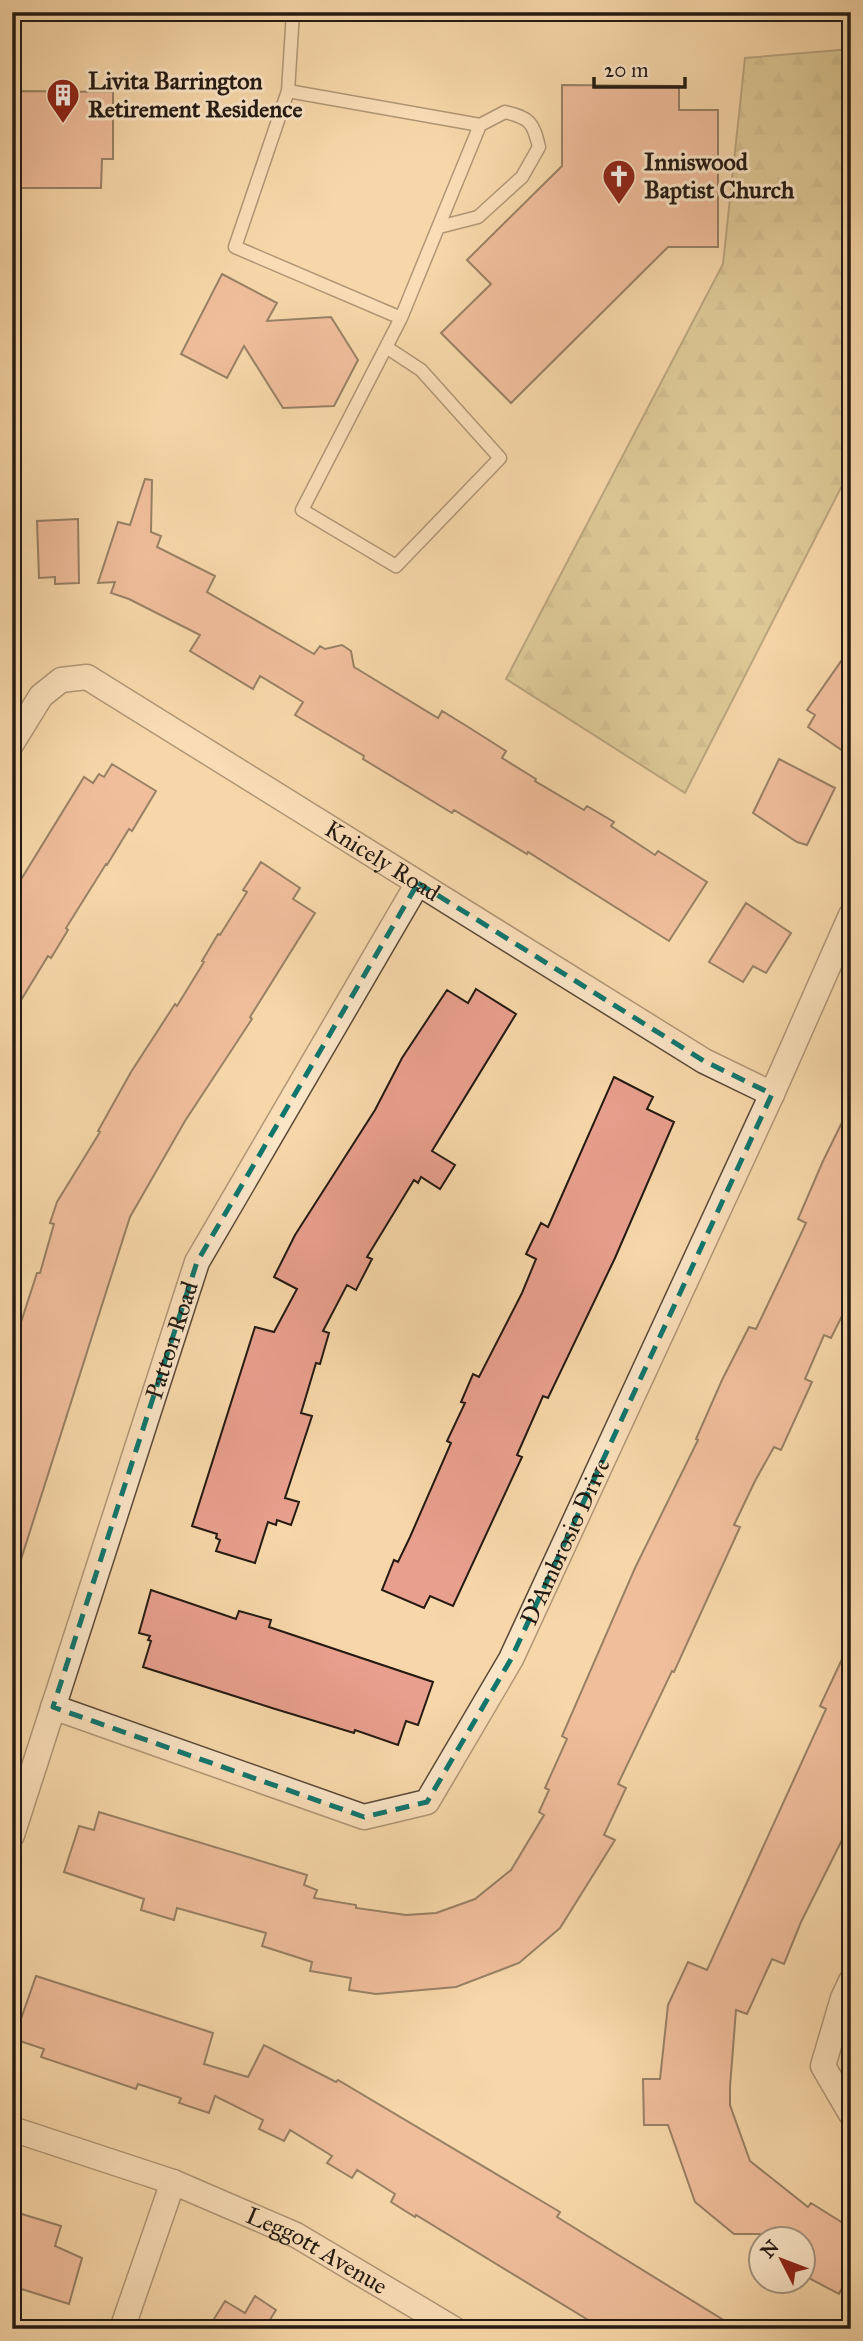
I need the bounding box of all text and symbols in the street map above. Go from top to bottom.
scale bar [594,46,684,90]
text: 20 m [604,57,649,83]
place label: Livita Barrington Retirement Residence [88,66,302,124]
building icon: Livita Barrington Retirement Residence [44,76,82,125]
place label: Inniswood Baptist Church [644,147,795,205]
church icon: Inniswood Baptist Church [600,157,638,206]
street label: Knicely Road [319,814,446,908]
street label: Patton Road [139,1277,205,1403]
street label: D'Ambrosio Drive [514,1453,617,1630]
street label: Leggott Avenue [242,2200,393,2301]
north arrow [748,2226,818,2296]
text: N [756,2235,784,2263]

